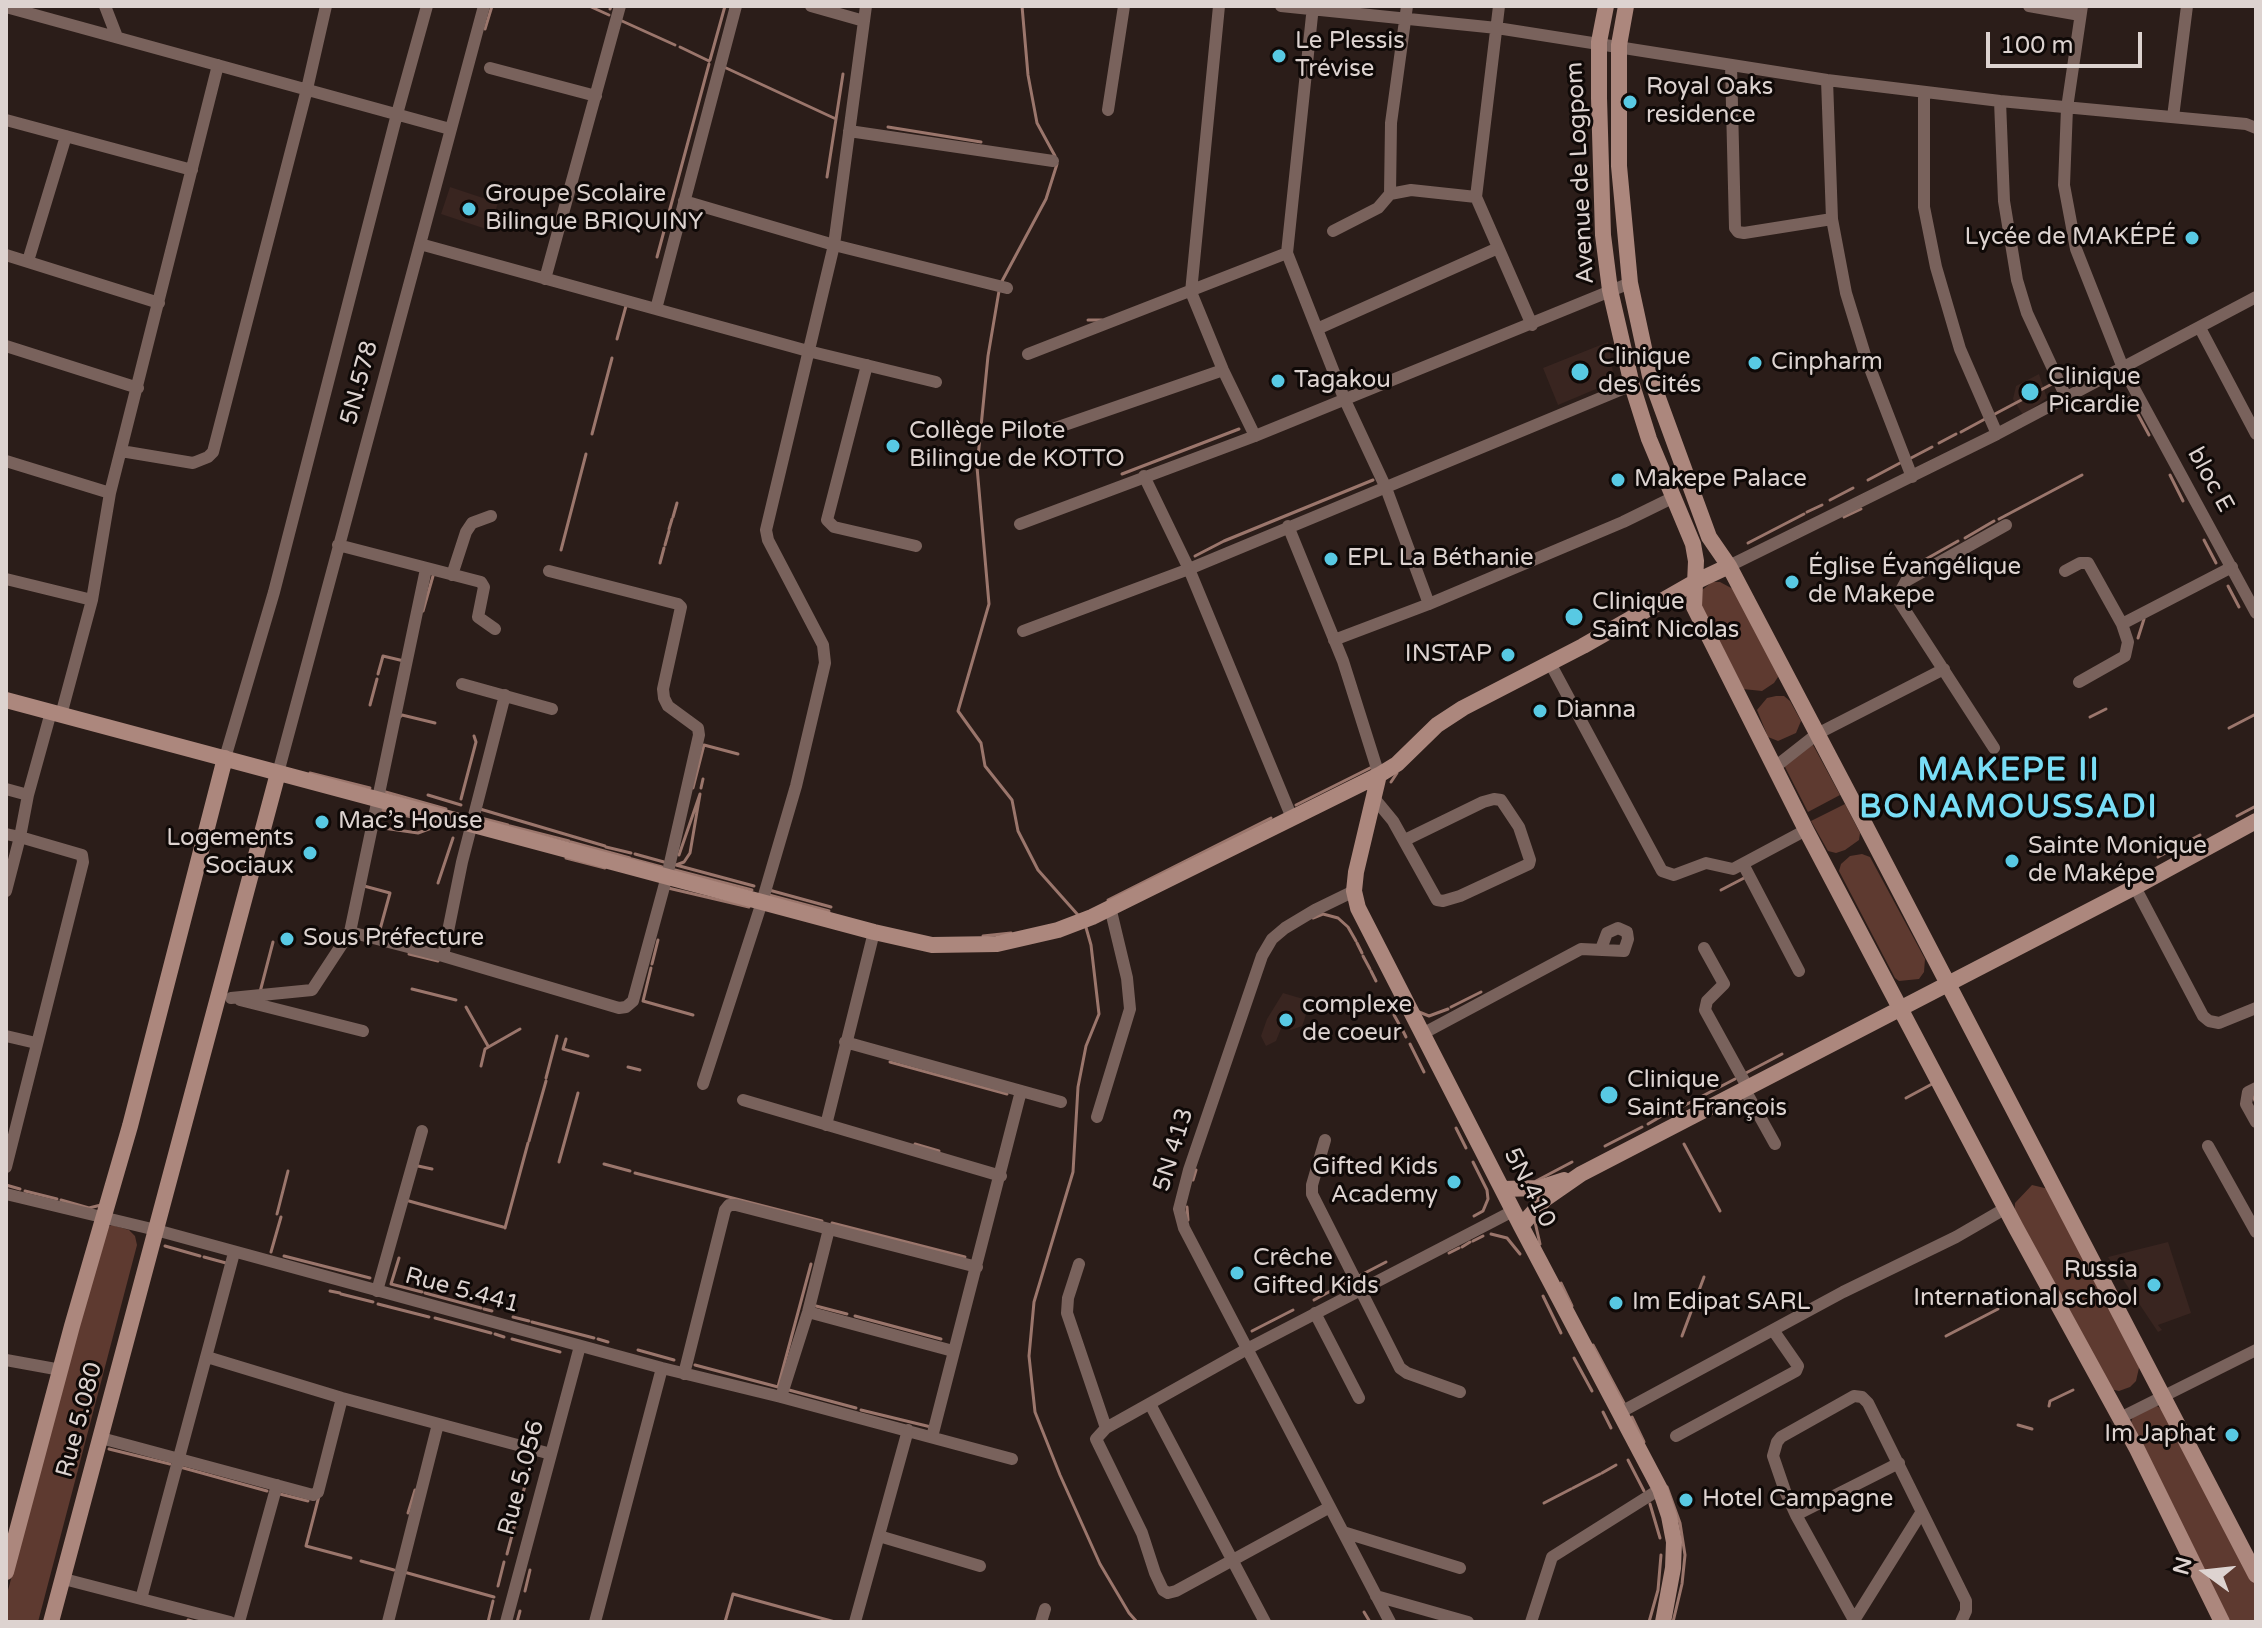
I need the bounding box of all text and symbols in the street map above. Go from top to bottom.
scale bar [1990,16,2146,66]
place label: Le Plessis Trévise [1295,28,1405,84]
text: 100 m [2000,31,2074,60]
marker: Le Plessis Trévise [1270,47,1288,65]
street label: Avenue de Logpom [1561,61,1601,285]
place label: Royal Oaks residence [1646,74,1773,130]
marker: Royal Oaks residence [1621,93,1639,111]
place label: Groupe Scolaire Bilingue BRIQUINY [485,181,703,237]
marker: Groupe Scolaire Bilingue BRIQUINY [460,200,478,218]
place label: Lycée de MAKÉPÉ [1964,224,2176,252]
marker: Lycée de MAKÉPÉ [2183,229,2201,247]
street label: 5N.578 [335,338,385,428]
place label: Clinique des Cités [1598,344,1701,400]
place label: Cinpharm [1771,349,1883,377]
marker: Cinpharm [1746,354,1764,372]
marker: Clinique des Cités [1569,361,1591,383]
place label: Clinique Picardie [2048,364,2141,420]
place label: Tagakou [1294,367,1391,395]
marker: Tagakou [1269,372,1287,390]
marker: Clinique Picardie [2019,381,2041,403]
place label: Collège Pilote Bilingue de KOTTO [909,418,1125,474]
marker: Collège Pilote Bilingue de KOTTO [884,437,902,455]
street label: bloc E [2180,442,2240,518]
place label: Makepe Palace [1634,466,1807,494]
marker: Makepe Palace [1609,471,1627,489]
place label: EPL La Béthanie [1347,545,1534,573]
marker: EPL La Béthanie [1322,550,1340,568]
place label: Église Évangélique de Makepe [1808,554,2021,610]
marker: Église Évangélique de Makepe [1783,573,1801,591]
place label: Clinique Saint Nicolas [1592,589,1739,645]
marker: Clinique Saint Nicolas [1563,606,1585,628]
place label: INSTAP [1405,641,1492,669]
marker: INSTAP [1499,646,1517,664]
place label: Dianna [1556,697,1636,725]
marker: Dianna [1531,702,1549,720]
district label: MAKEPE II BONAMOUSSADI [1859,753,2159,828]
place label: Mac’s House [338,808,483,836]
marker: Mac’s House [313,813,331,831]
place label: Logements Sociaux [166,825,294,881]
place label: Sainte Monique de Maképe [2028,833,2207,889]
marker: Logements Sociaux [301,844,319,862]
marker: Sainte Monique de Maképe [2003,852,2021,870]
place label: Sous Préfecture [303,925,484,953]
marker: Sous Préfecture [278,930,296,948]
place label: complexe de coeur [1302,992,1412,1048]
marker: complexe de coeur [1277,1011,1295,1029]
place label: Clinique Saint François [1627,1067,1787,1123]
marker: Clinique Saint François [1598,1084,1620,1106]
street label: 5N 413 [1148,1105,1200,1195]
street label: 5N.410 [1497,1143,1561,1233]
place label: Gifted Kids Academy [1312,1154,1438,1210]
marker: Gifted Kids Academy [1445,1173,1463,1191]
place label: Crêche Gifted Kids [1253,1245,1379,1301]
place label: Russia International school [1913,1257,2138,1313]
street label: Rue 5.441 [402,1262,522,1320]
marker: Crêche Gifted Kids [1228,1264,1246,1282]
marker: Russia International school [2145,1276,2163,1294]
place label: Im Edipat SARL [1632,1289,1810,1317]
marker: Im Edipat SARL [1607,1294,1625,1312]
street label: Rue 5.080 [51,1359,109,1481]
street label: Rue 5.056 [493,1417,551,1539]
place label: Im Japhat [2104,1421,2216,1449]
marker: Im Japhat [2223,1426,2241,1444]
place label: Hotel Campagne [1702,1486,1893,1514]
marker: Hotel Campagne [1677,1491,1695,1509]
north arrow [2166,1532,2246,1612]
text: N [2168,1554,2198,1578]

